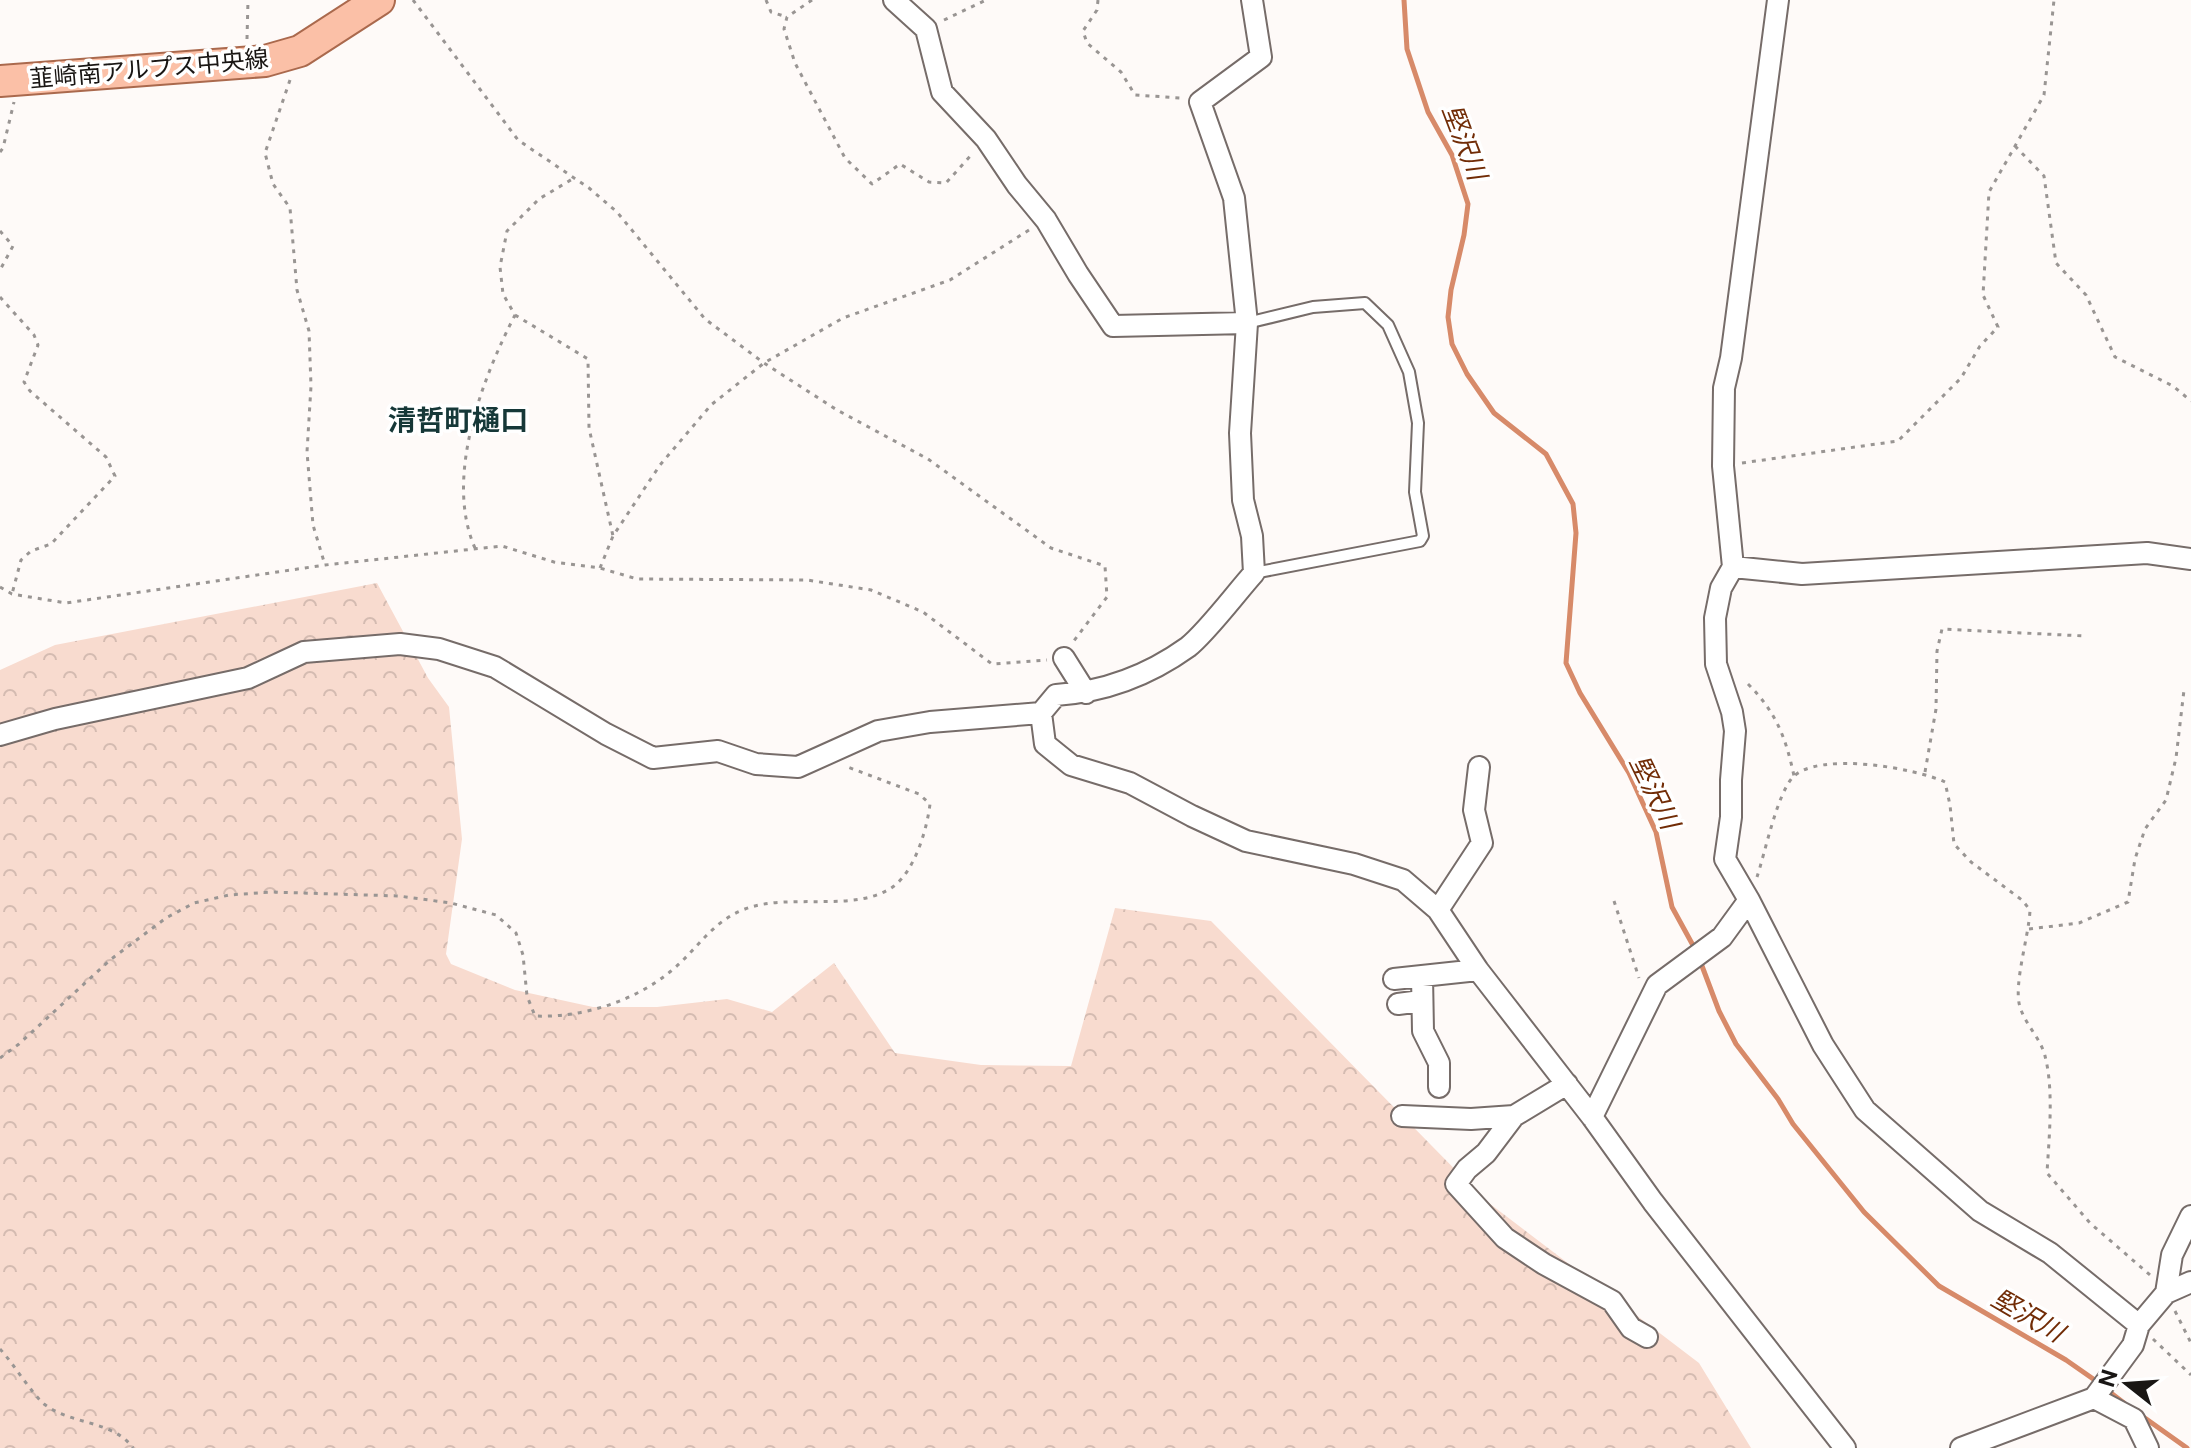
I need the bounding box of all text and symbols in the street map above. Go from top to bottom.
street label: 韮崎南アルプス中央線 [28,44,270,92]
water label: 堅沢川 [1437,100,1495,187]
district label: 清哲町樋口 [388,403,528,436]
water label: 堅沢川 [1624,750,1687,837]
water label: 堅沢川 [1986,1282,2072,1349]
north arrow [2087,1344,2167,1424]
text: N [2093,1366,2123,1390]

